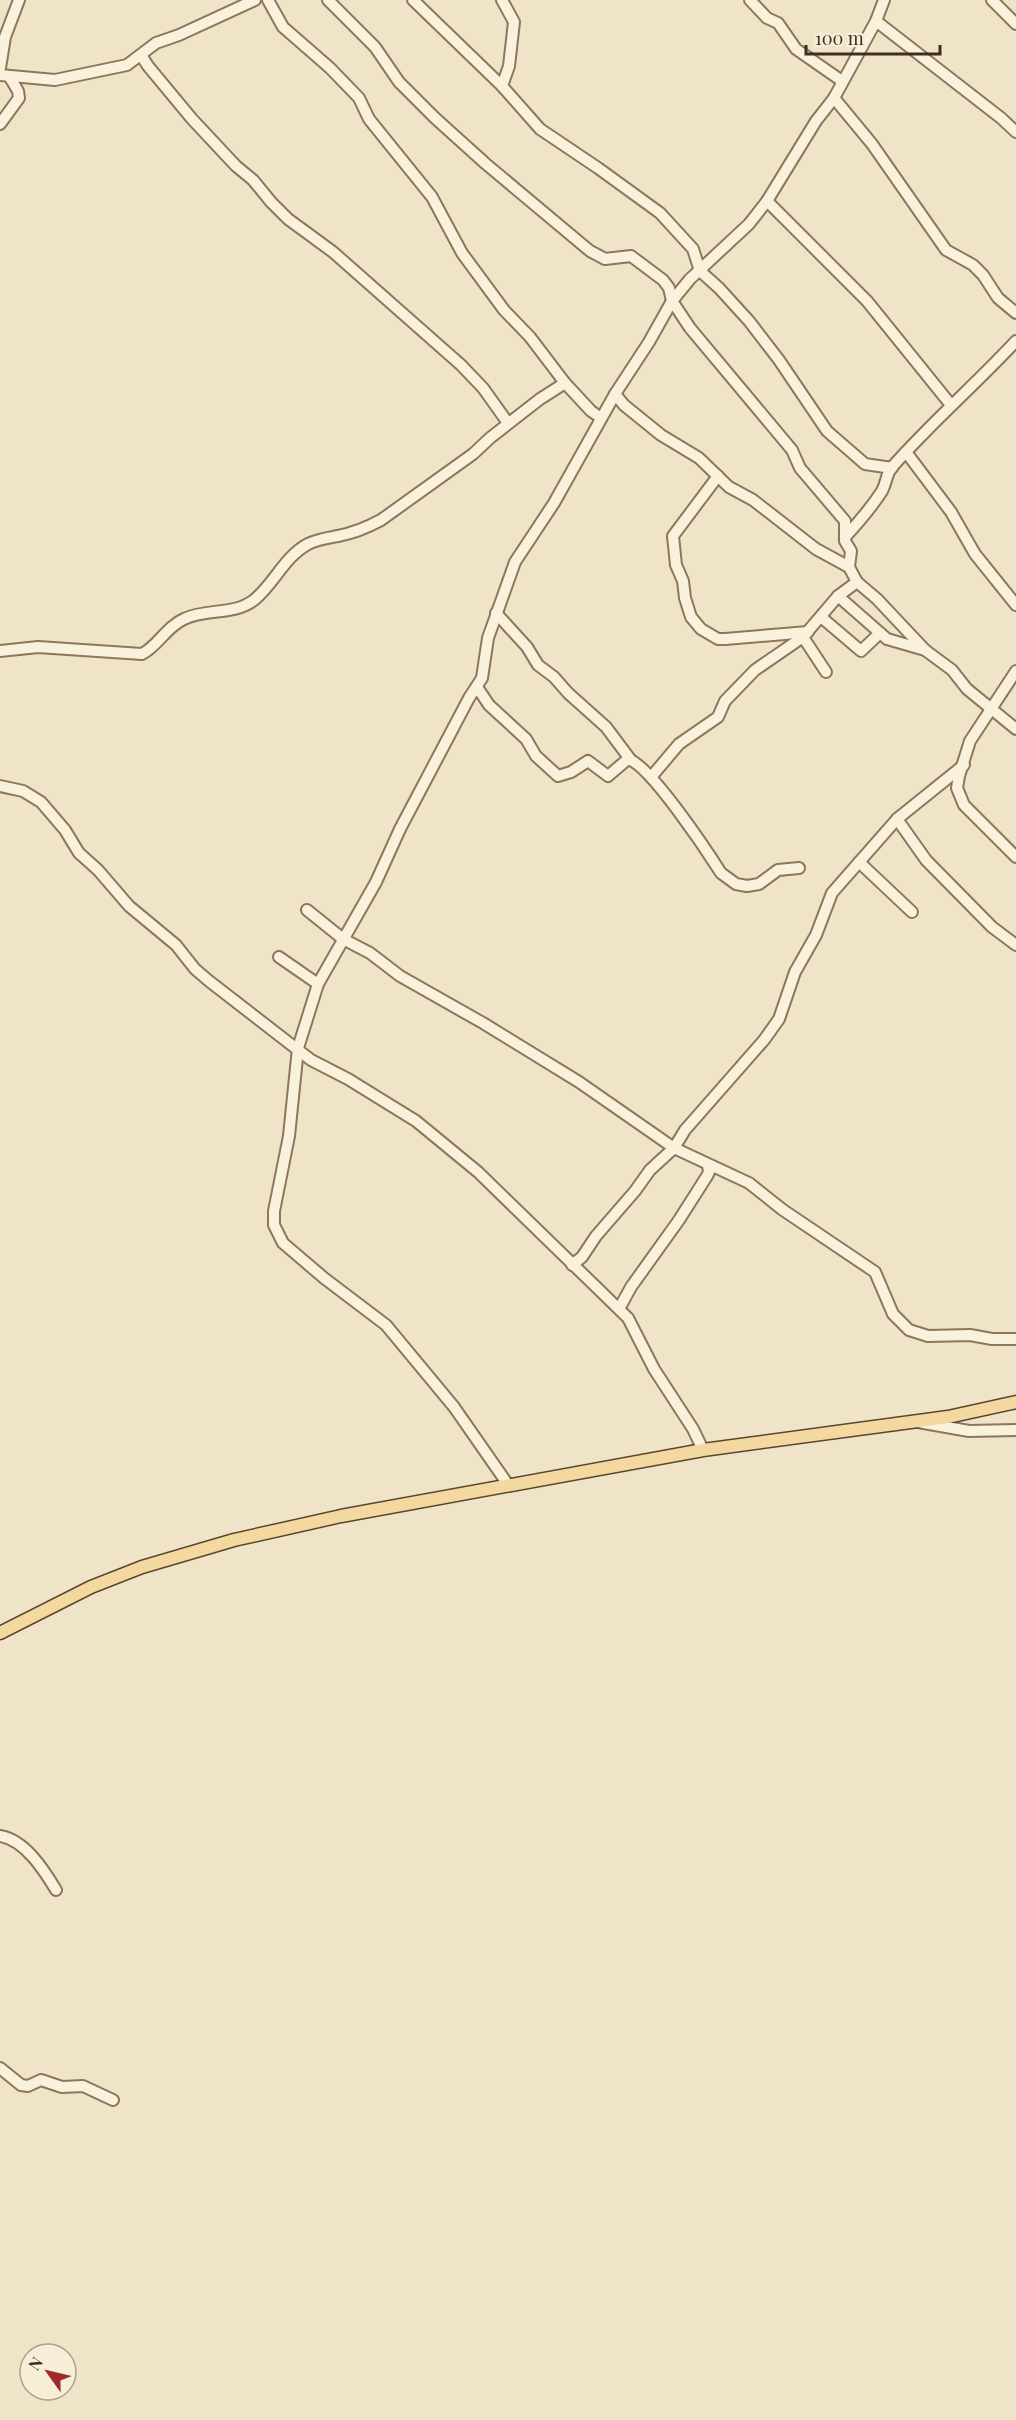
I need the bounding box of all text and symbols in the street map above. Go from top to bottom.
scale bar [806,18,940,56]
text: 100 m [815,26,864,50]
north arrow [18,2342,78,2402]
text: N [23,2352,47,2374]

